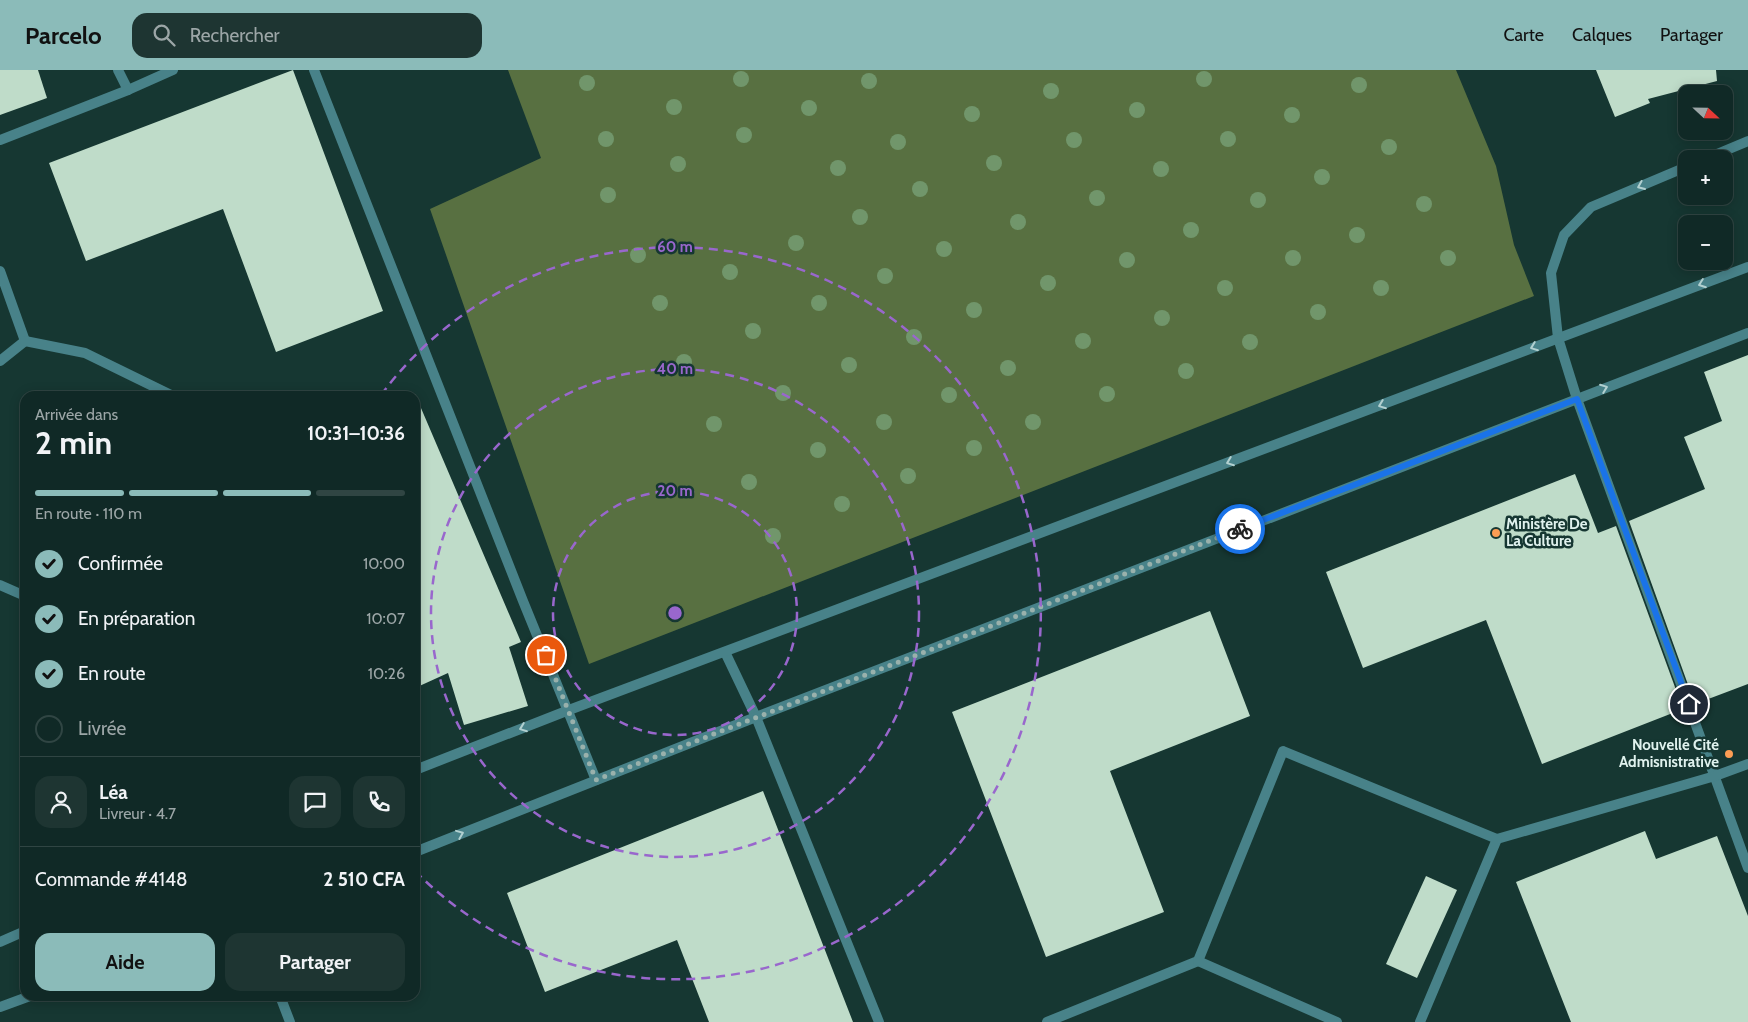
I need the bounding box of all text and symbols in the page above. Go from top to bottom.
search box [132,13,482,58]
text: Parcelo [25,21,102,50]
icon: search [150,21,178,49]
text: Rechercher [190,24,280,47]
text: Carte [1503,24,1544,46]
text: Calques [1572,24,1632,46]
text: Partager [1660,24,1723,46]
north arrow [1678,85,1732,140]
map controls [1678,85,1733,270]
button: + [1678,150,1733,205]
one-way arrow [1637,179,1646,190]
button: − [1678,215,1733,270]
text: 60 m [657,238,693,256]
one-way arrow [1698,278,1707,288]
one-way arrow [1530,341,1539,351]
text: 40 m [657,360,693,378]
one-way arrow [1599,384,1608,394]
one-way arrow [1378,399,1387,409]
text: Arrivée dans [35,405,118,424]
text: 10:31–10:36 [307,422,405,445]
text: 2 min [35,423,112,462]
one-way arrow [1226,456,1234,466]
text: 20 m [658,482,692,500]
text: En route · 110 m [35,504,142,523]
courier [1215,504,1265,554]
icon: bike [1226,515,1254,543]
place label: Ministère De La Culture [1506,515,1588,550]
marker: Ministère De La Culture [1490,527,1502,539]
icon: check [35,550,63,578]
text: Confirmée [78,552,163,575]
text: 10:00 [363,554,405,573]
centre of rings [666,604,684,622]
icon: check [35,605,63,633]
text: En préparation [78,607,195,630]
text: 10:07 [366,609,405,628]
pin [525,634,567,676]
icon: bag [532,641,560,669]
icon: check [35,660,63,688]
text: En route [78,662,145,685]
text: 10:26 [368,664,405,683]
pin [1668,683,1710,725]
icon: home [1675,690,1703,718]
text: Livrée [78,717,126,740]
one-way arrow [519,721,528,732]
place label: Nouvellé Cité Admisnistrative [1619,736,1719,771]
marker: Nouvellé Cité Admisnistrative [1723,748,1735,760]
button: person [35,776,87,828]
button: chat [289,776,341,828]
button: phone [353,776,405,828]
text: Léa [99,781,128,804]
text: Livreur · 4.7 [99,804,176,823]
one-way arrow [455,830,464,840]
text: Commande #4148 [35,868,188,891]
text: 2 510 CFA [323,868,405,891]
button: Aide [35,933,215,991]
button: Partager [225,933,405,991]

